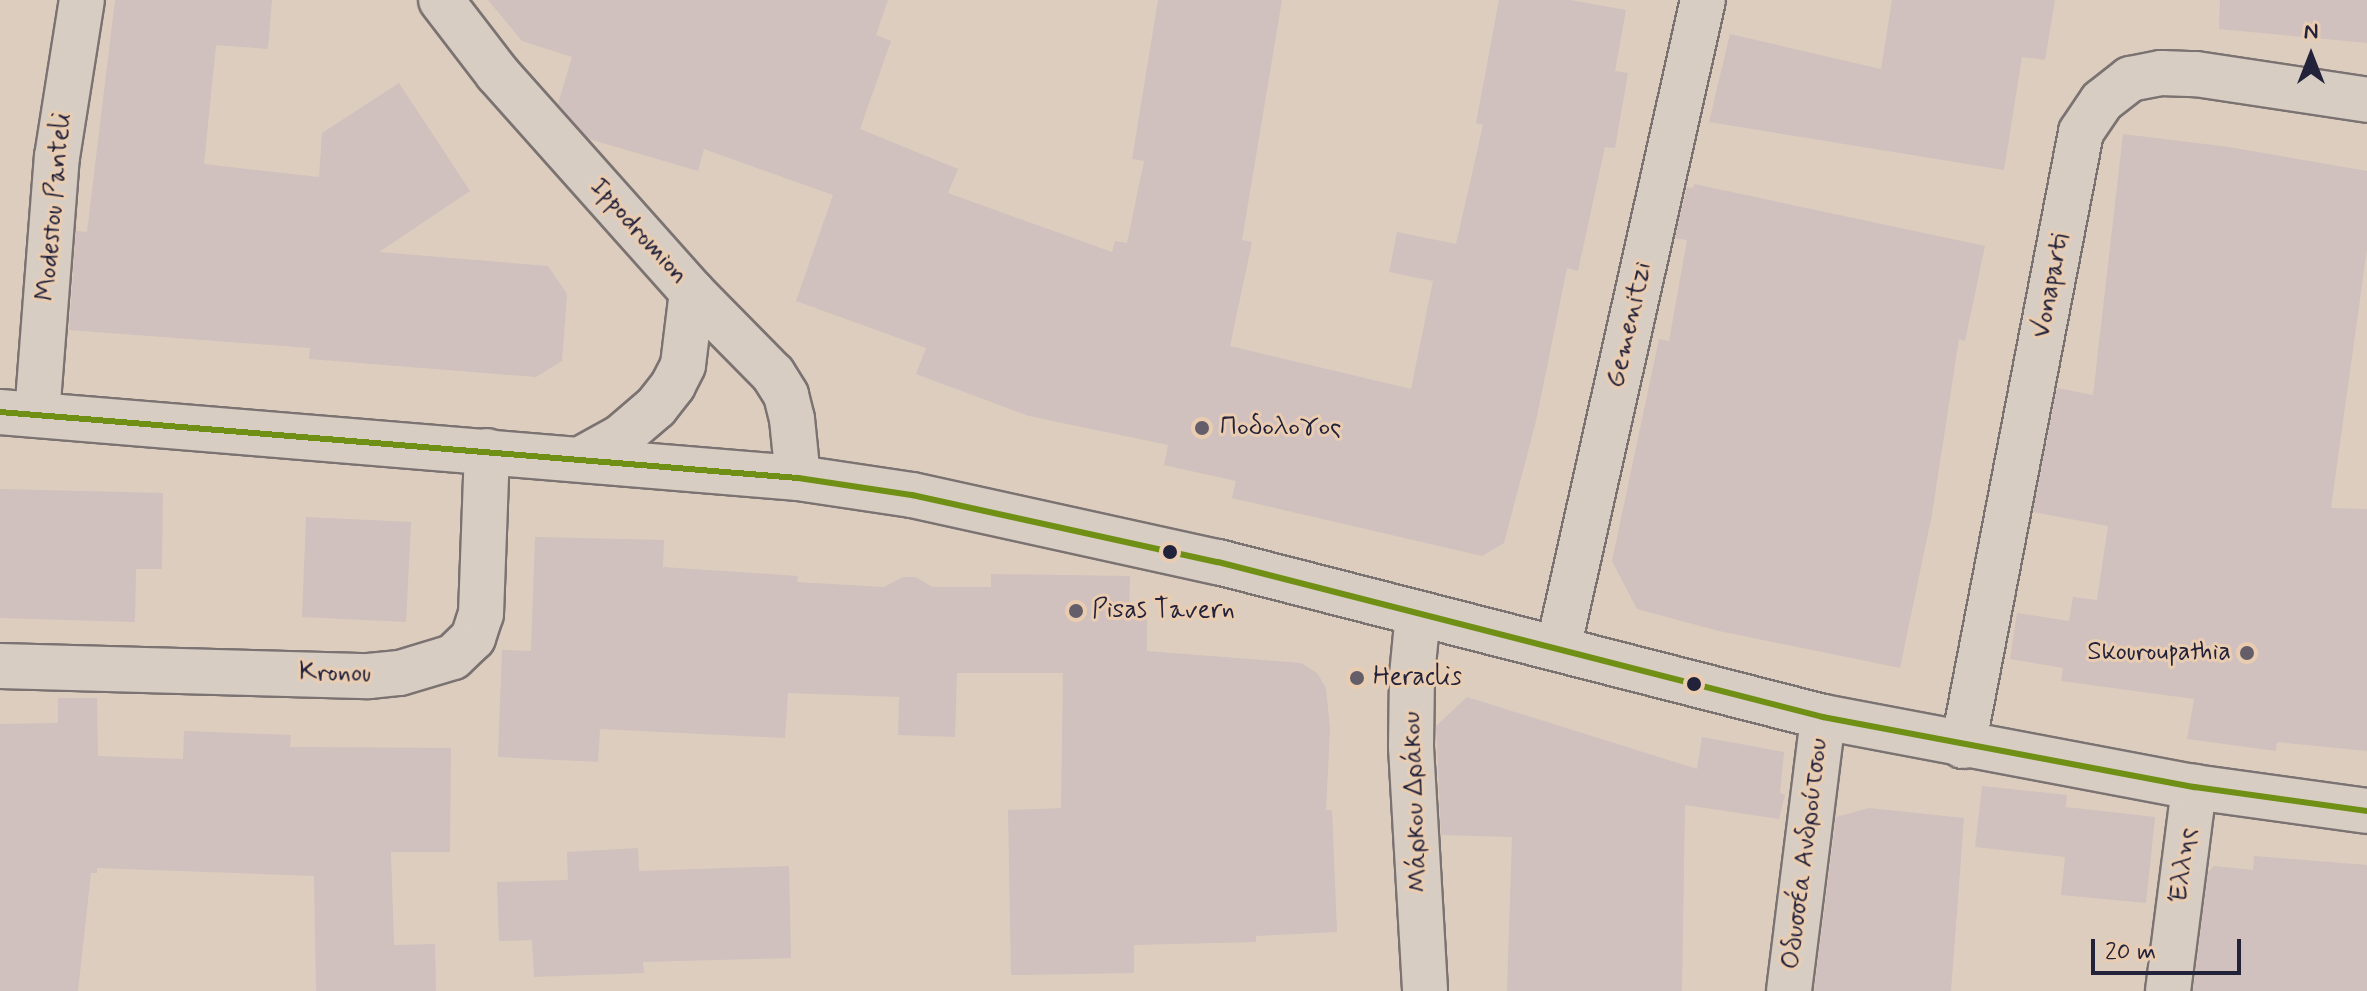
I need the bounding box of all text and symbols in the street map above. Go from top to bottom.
north arrow [2271,16,2351,96]
text: N [2304,18,2318,46]
street label: Modestou Panteli [31,114,79,300]
street label: Ippodromion [582,172,694,292]
street label: Vonaparti [2027,231,2077,341]
street label: Gemenitzi [1600,259,1660,391]
place label: Ποδολογος [1220,412,1341,444]
marker: Ποδολογος [1191,417,1213,439]
unlabelled marker [1162,544,1178,560]
place label: Pisas Tavern [1092,595,1228,627]
marker: Pisas Tavern [1067,602,1085,620]
place label: Skouroupathia [2087,637,2231,669]
marker: Skouroupathia [2238,644,2256,662]
street label: Kronou [299,658,371,690]
place label: Heraclis [1373,662,1462,694]
marker: Heraclis [1348,669,1366,687]
unlabelled marker [1686,676,1702,692]
street label: Μάρκου Δράκου [1397,711,1435,893]
street label: Οδυσσέα Ανδρούτσου [1776,737,1836,971]
street label: Έλλης [2164,826,2204,904]
scale bar [2095,923,2245,973]
text: 20 m [2105,937,2156,968]

